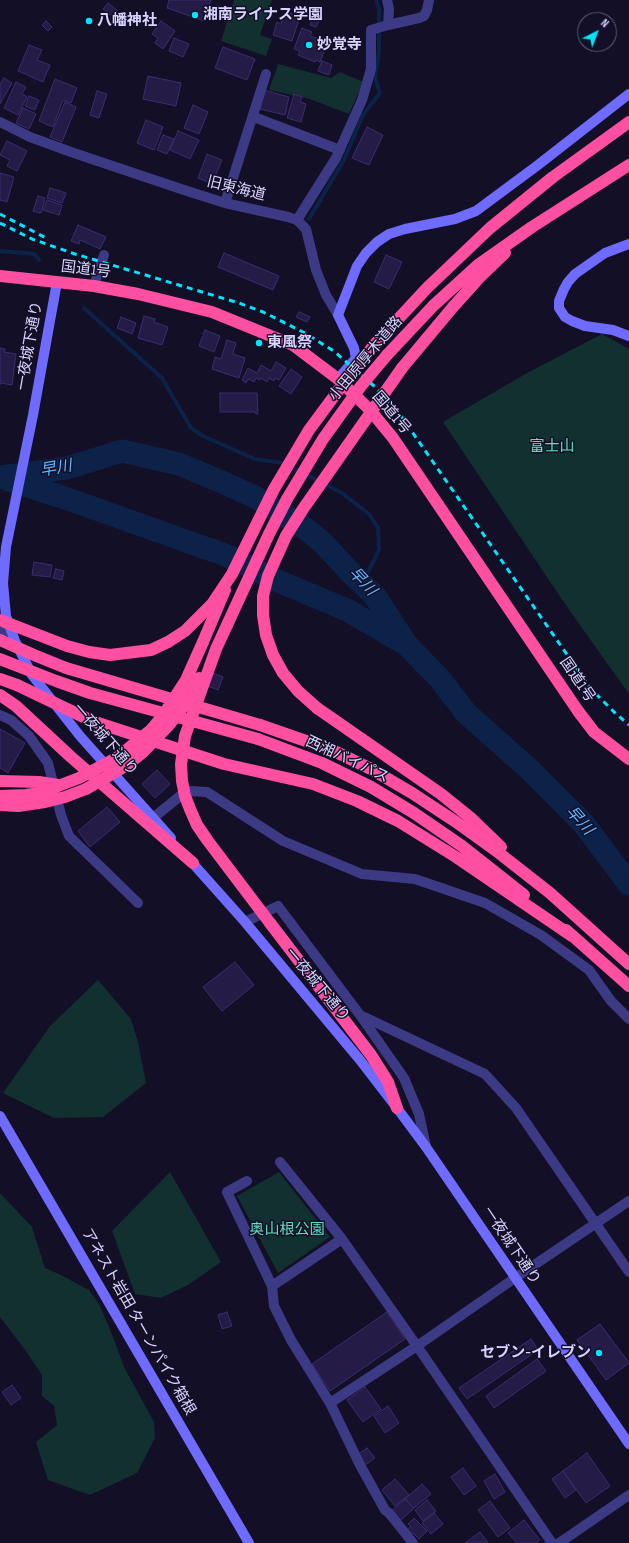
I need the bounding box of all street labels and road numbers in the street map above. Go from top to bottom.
street label: 旧東海道 [205,173,267,205]
street label: 国道1号 [60,258,112,282]
street label: 一夜城下通り [13,300,47,392]
street label: 小田原厚木道路 [325,313,407,405]
street label: 国道1号 [368,388,414,438]
street label: 国道1号 [555,654,599,706]
street label: 一夜城下通り [69,700,141,780]
street label: 西湘バイパス [302,733,392,787]
street label: 一夜城下通り [281,945,353,1025]
street label: 一夜城下通り [478,1204,544,1288]
street label: アネスト岩田 ターンパイク箱根 [77,1226,199,1418]

